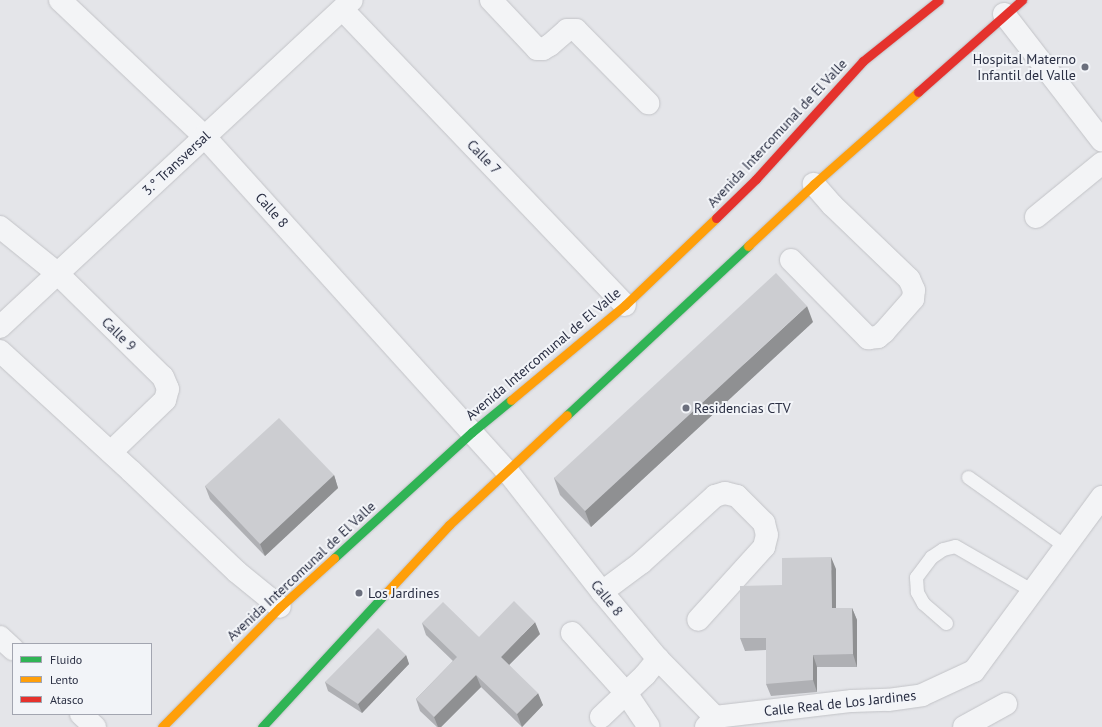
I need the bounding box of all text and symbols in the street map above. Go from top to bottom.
place label: Hospital Materno Infantil del Valle [973,51,1076,84]
street label: Avenida Intercomunal de El Valle [704,55,850,211]
marker: Hospital Materno Infantil del Valle [1079,61,1091,73]
street label: 3.° Transversal [138,127,214,199]
street label: Calle 7 [464,136,504,178]
street label: Calle 8 [252,189,292,231]
street label: Avenida Intercomunal de El Valle [462,284,624,424]
street label: Calle 9 [98,314,140,354]
place label: Residencias CTV [694,400,791,416]
marker: Residencias CTV [681,403,691,413]
street label: Avenida Intercomunal de El Valle [223,498,379,644]
street label: Calle 8 [587,577,627,619]
place label: Los Jardines [368,585,439,601]
marker: Los Jardines [353,587,365,599]
legend [12,643,152,715]
text: Fluido [50,652,82,667]
text: Lento [50,672,79,687]
street label: Calle Real de Los Jardines [763,687,917,719]
text: Atasco [50,692,83,707]

